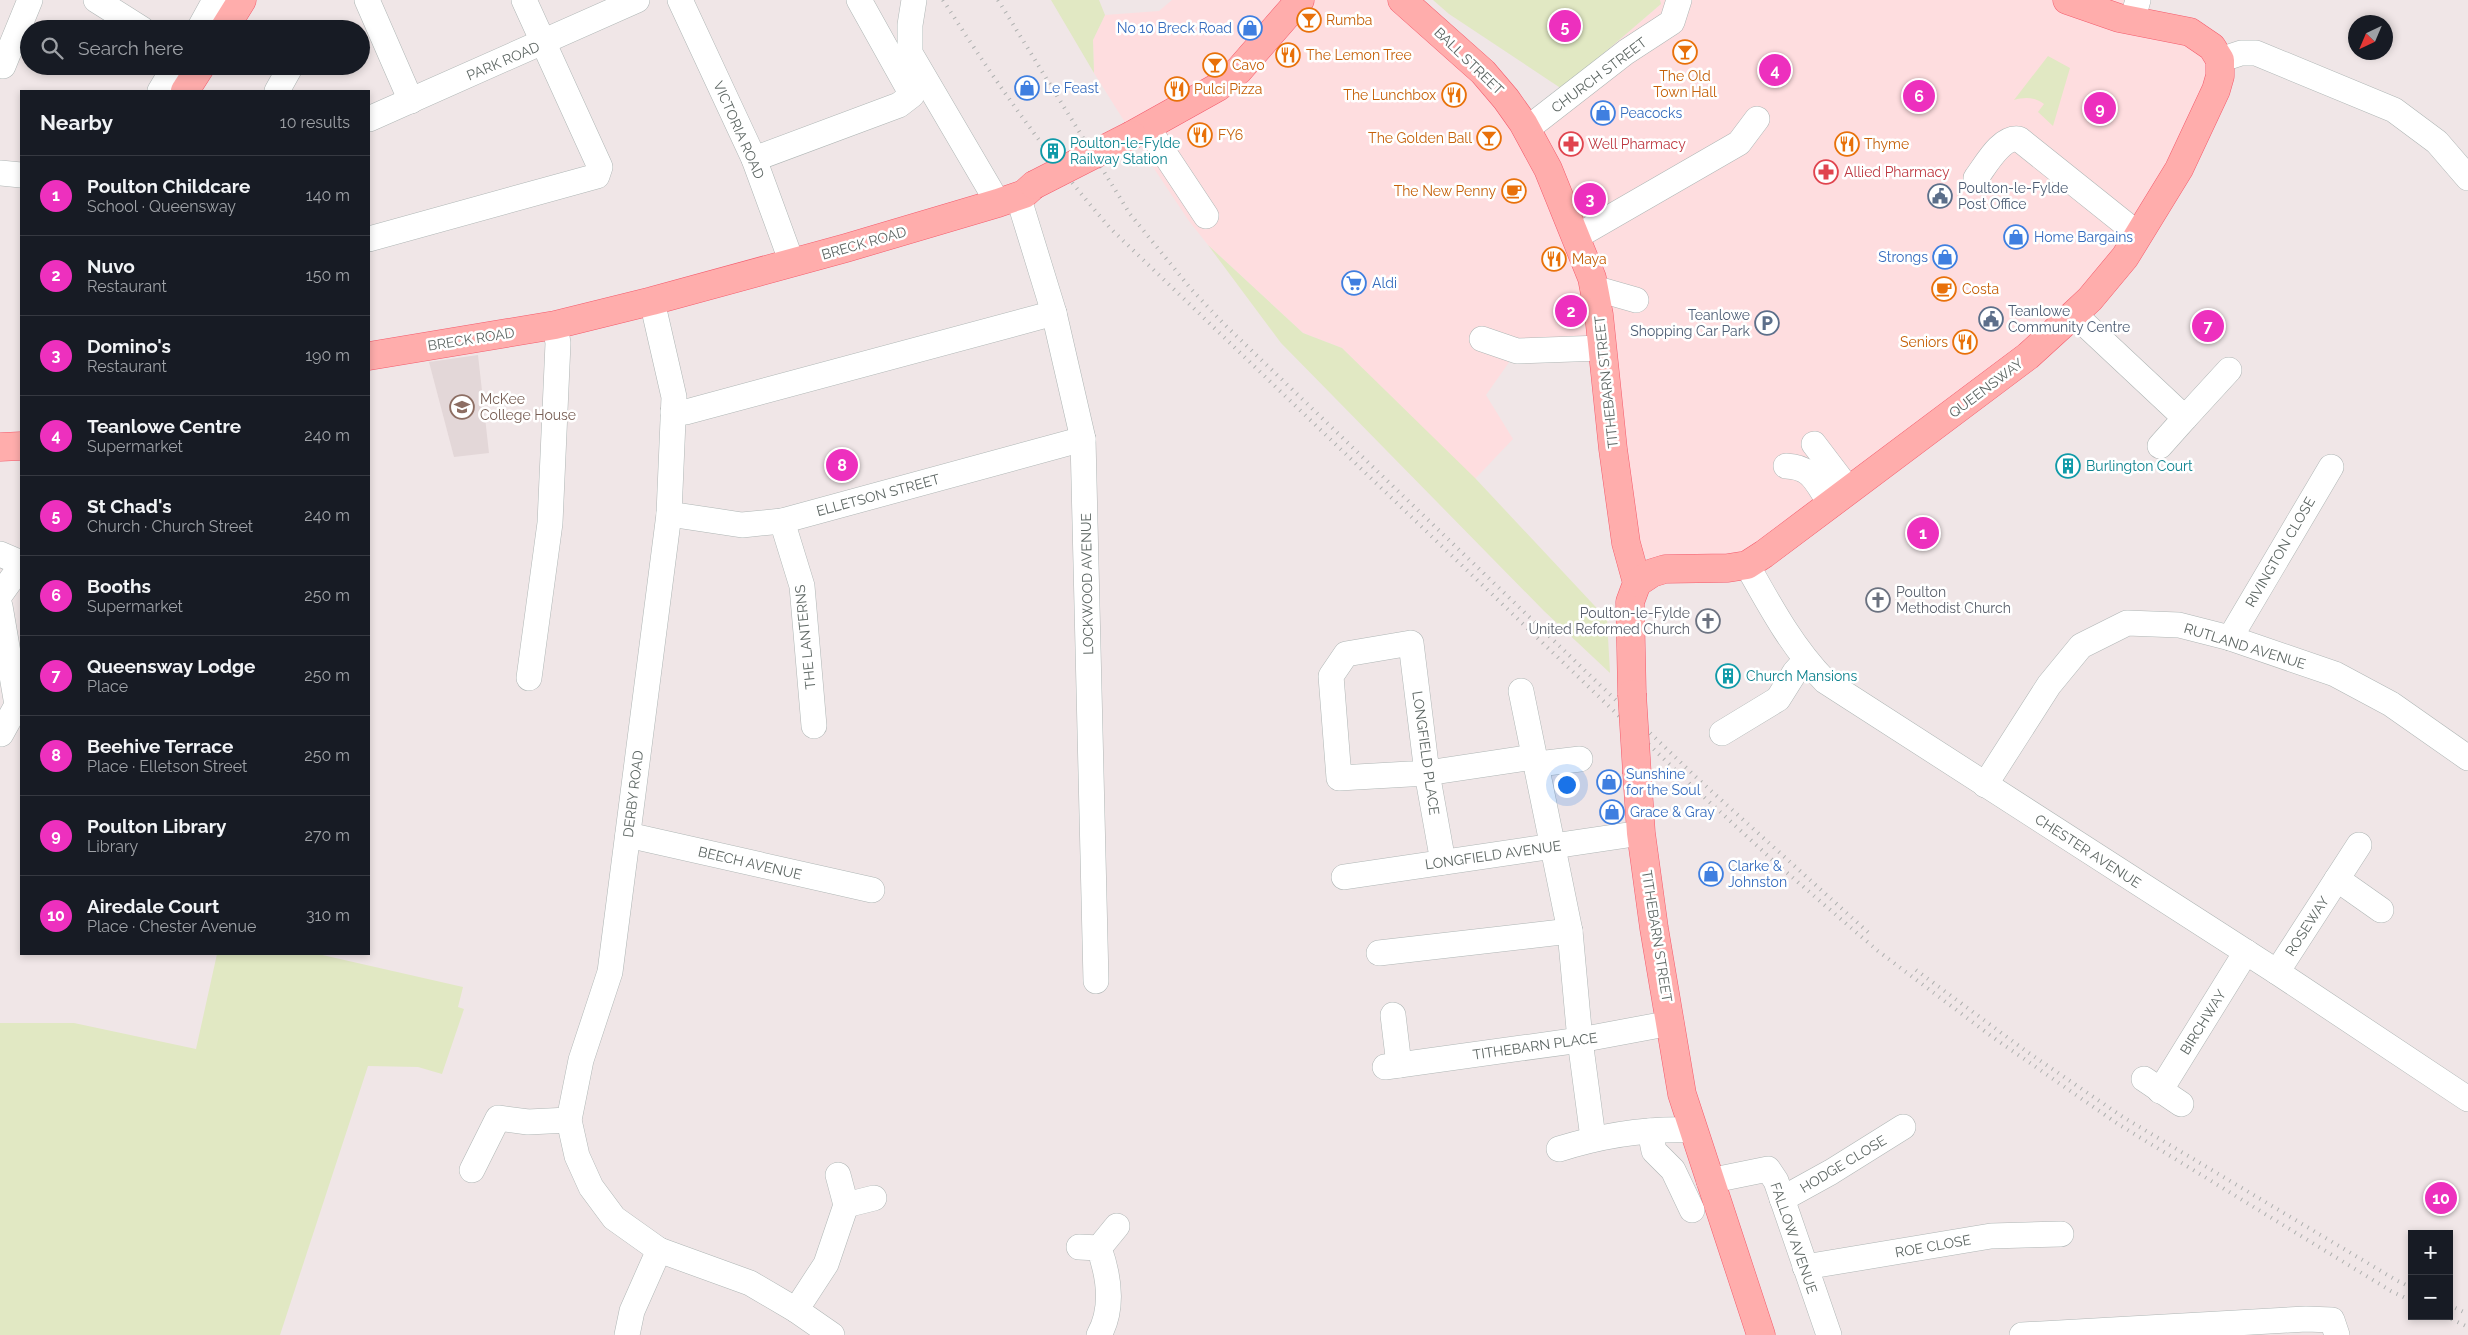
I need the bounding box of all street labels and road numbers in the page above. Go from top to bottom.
street label: BALL STREET [1431,24,1507,98]
street label: CHURCH STREET [1548,34,1650,116]
street label: PARK ROAD [464,38,542,84]
street label: VICTORIA ROAD [710,79,768,181]
street label: BRECK ROAD [820,223,908,263]
street label: TITHEBARN STREET [1591,314,1621,449]
street label: BRECK ROAD [426,324,516,354]
street label: QUEENSWAY [1946,355,2026,421]
street label: ELLETSON STREET [815,471,942,519]
street label: RIVINGTON CLOSE [2242,494,2318,610]
street label: LOCKWOOD AVENUE [1078,513,1096,655]
street label: THE LANTERNS [792,583,818,690]
street label: RUTLAND AVENUE [2182,620,2308,672]
street label: LONGFIELD PLACE [1409,690,1443,816]
street label: DERBY ROAD [620,750,646,838]
street label: CHESTER AVENUE [2032,811,2144,891]
street label: LONGFIELD AVENUE [1424,838,1562,872]
street label: BEECH AVENUE [697,843,803,883]
street label: TITHEBARN STREET [1639,869,1675,1004]
street label: ROSEWAY [2282,893,2332,959]
street label: BIRCHWAY [2177,987,2229,1057]
street label: TITHEBARN PLACE [1472,1029,1598,1063]
street label: HODGE CLOSE [1797,1132,1889,1196]
street label: FALLOW AVENUE [1767,1180,1821,1296]
street label: ROE CLOSE [1894,1231,1972,1261]

